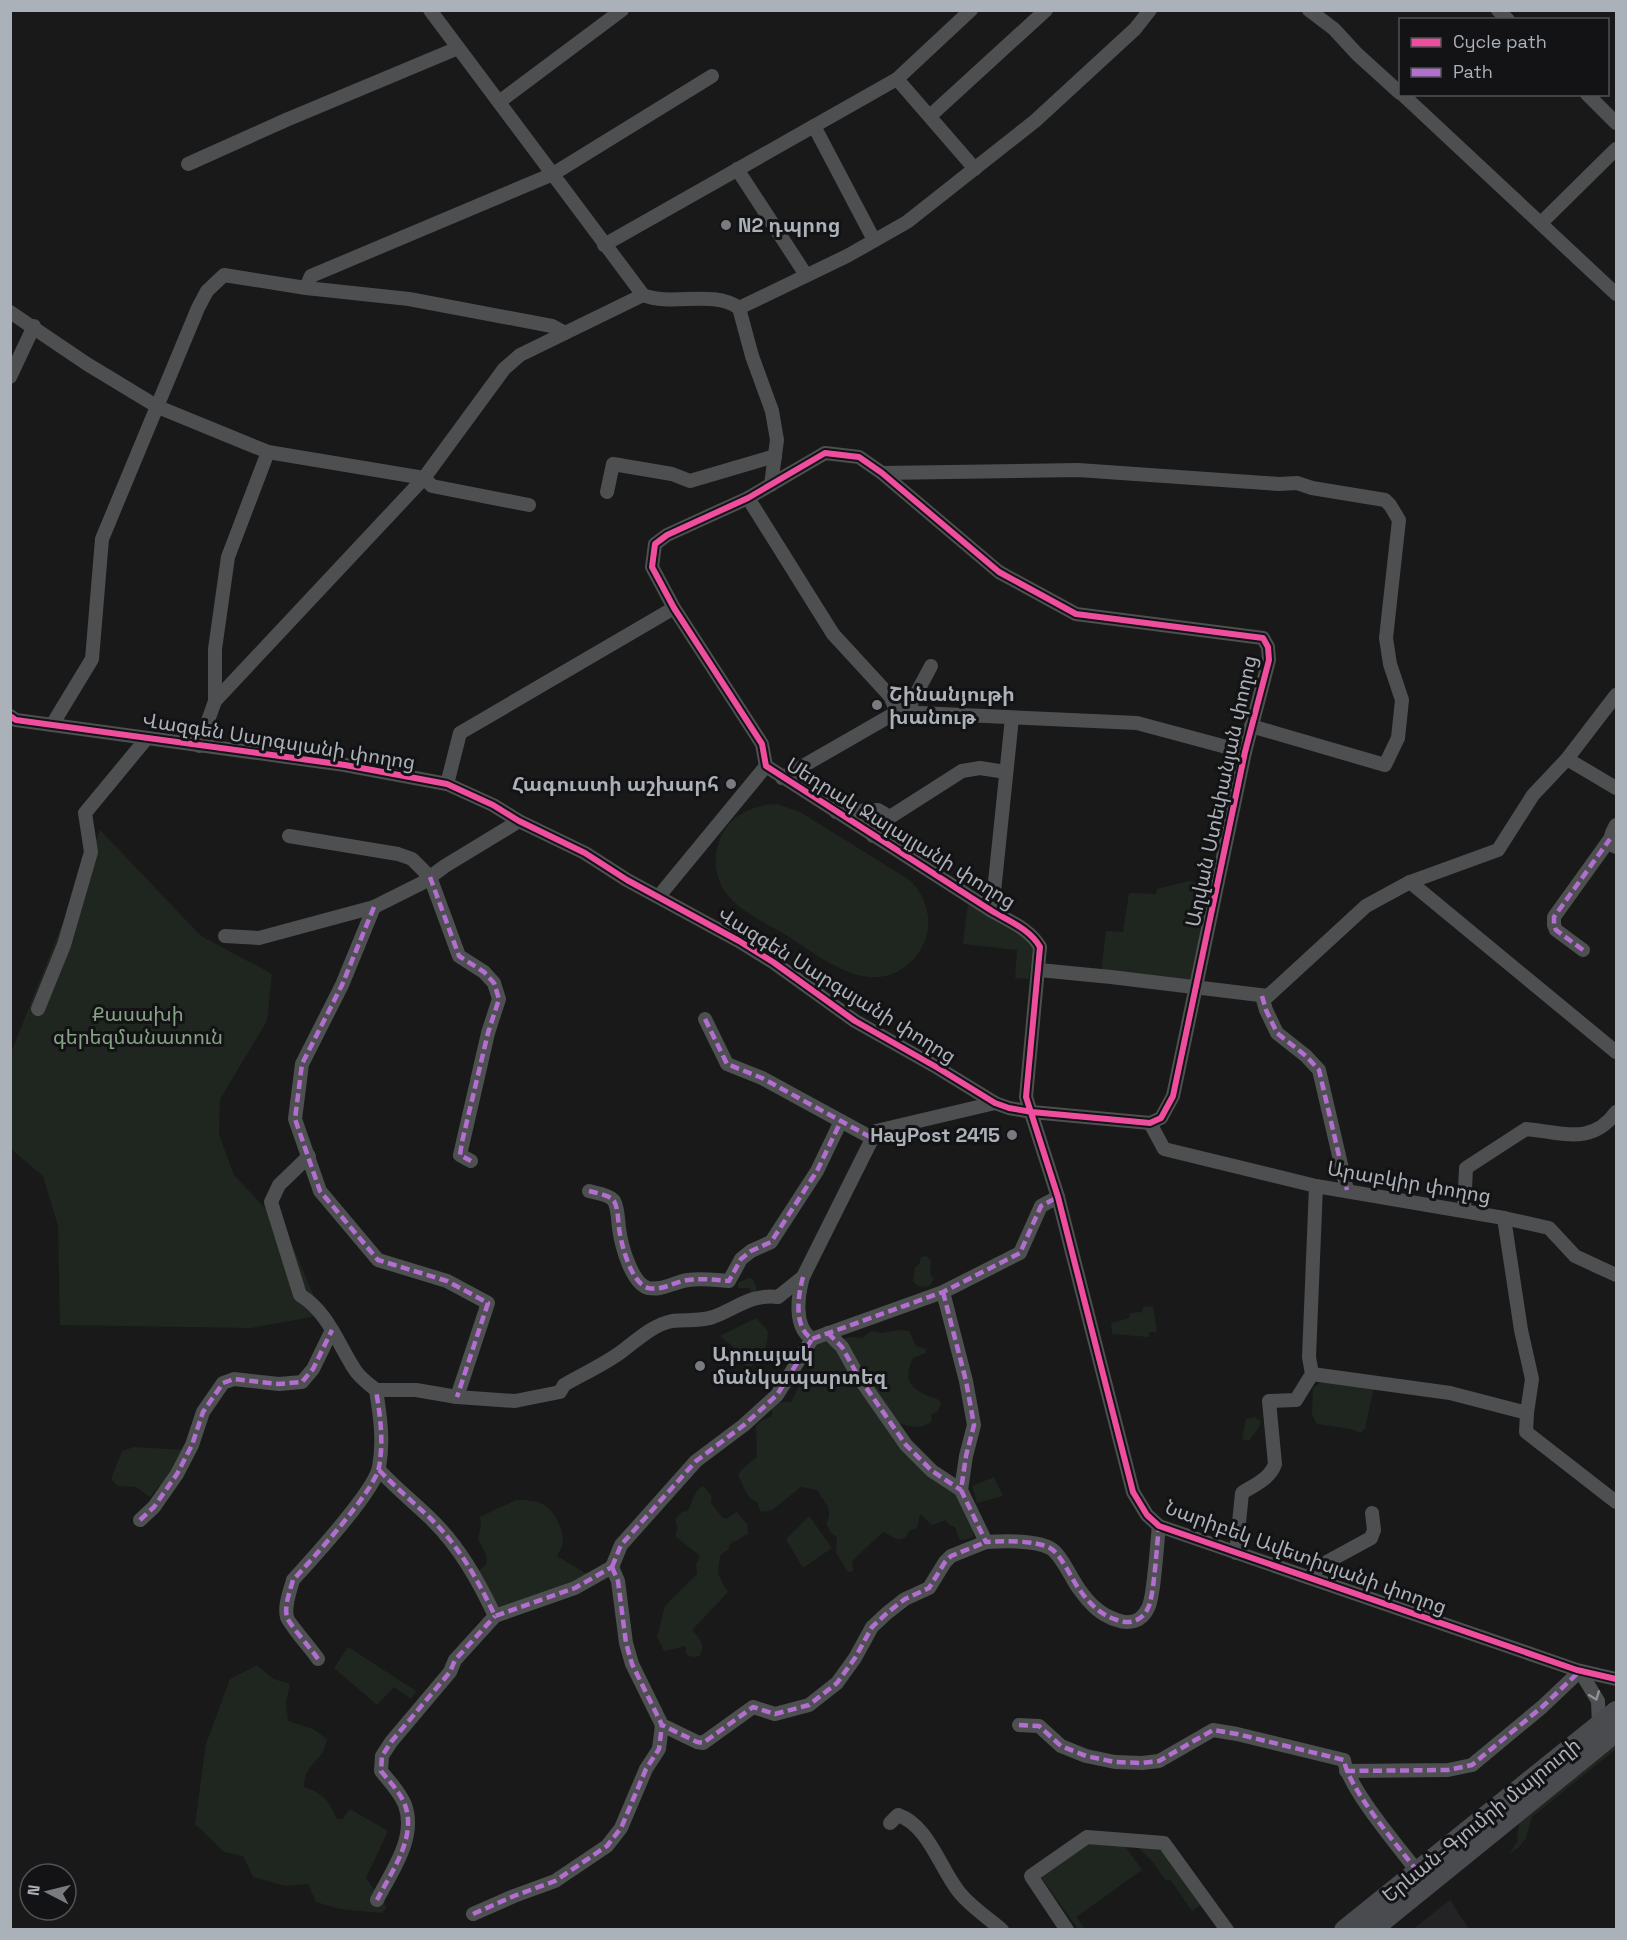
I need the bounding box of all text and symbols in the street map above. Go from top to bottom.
legend [1399,18,1609,96]
text: Cycle path [1453,30,1547,53]
text: Path [1453,60,1493,83]
place label: N2 դպրոց [738,212,841,238]
marker: N2 դպրոց [719,218,733,232]
street label: Աղվան Ստեփանյան փողոց [1179,653,1263,929]
place label: Շինանյութի խանութ [889,681,1015,730]
marker: Շինանյութի խանութ [870,698,884,712]
street label: Վազգեն Սարգսյանի փողոց [141,707,417,775]
street label: Սեդրակ Ջալալյանի փողոց [781,751,1021,915]
place label: Հագուստի աշխարհ [512,771,719,797]
marker: Հագուստի աշխարհ [724,777,738,791]
street label: Վազգեն Սարգսյանի փողոց [713,901,961,1069]
park label: Քասախի գերեզմանատուն [53,1001,223,1050]
place label: HayPost 2415 [870,1122,1000,1148]
marker: HayPost 2415 [1005,1128,1019,1142]
street label: Արաբկիր փողոց [1325,1155,1493,1209]
place label: Արուսյակ մանկապարտեզ [712,1341,887,1390]
marker: Արուսյակ մանկապարտեզ [693,1359,707,1373]
street label: Նարիբեկ Ավետիսյանի փողոց [1162,1494,1450,1620]
one-way arrow [1587,1691,1600,1701]
street label: Երևան-Գյումրի մայրուղի [1377,1732,1585,1908]
north arrow [18,1862,78,1922]
text: N [23,1884,45,1897]

